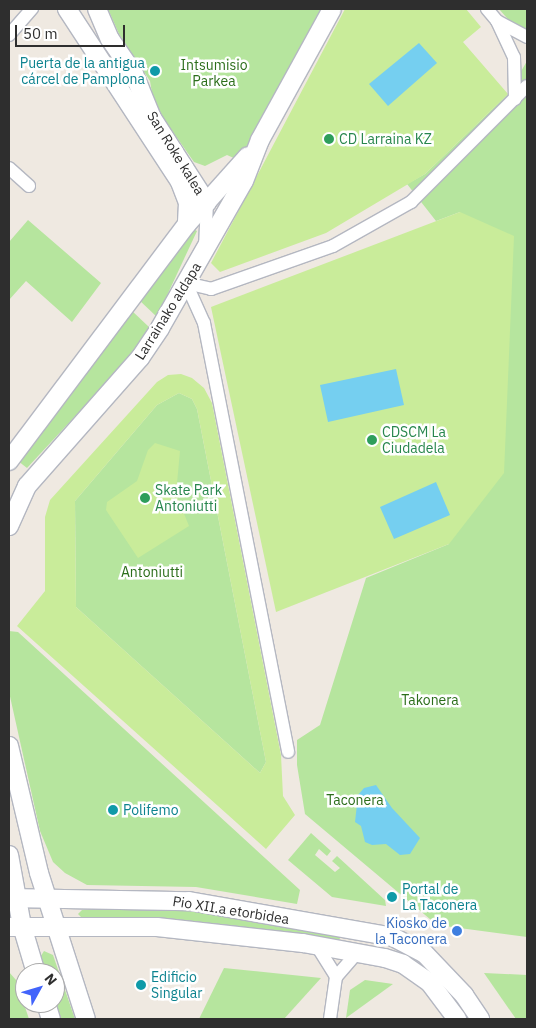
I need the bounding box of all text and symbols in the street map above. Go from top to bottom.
scale bar [18,15,128,47]
text: 50 m [23,24,58,43]
place label: Puerta de la antigua cárcel de Pamplona [20,55,145,88]
park label: Intsumisio Parkea [180,57,248,90]
marker: Puerta de la antigua cárcel de Pamplona [149,65,161,77]
street label: San Roke kalea [144,108,208,198]
place label: CD Larraina KZ [339,131,432,147]
marker: CD Larraina KZ [323,133,335,145]
street label: Larrainako aldapa [131,259,205,363]
place label: CDSCM La Ciudadela [382,424,446,457]
marker: CDSCM La Ciudadela [366,434,378,446]
place label: Skate Park Antoniutti [155,482,222,514]
marker: Skate Park Antoniutti [139,492,151,504]
park label: Antoniutti [121,564,183,580]
park label: Takonera [401,692,459,708]
park label: Taconera [326,792,384,808]
place label: Polifemo [123,802,179,818]
marker: Polifemo [107,804,119,816]
place label: Portal de La Taconera [402,881,477,914]
marker: Portal de La Taconera [386,891,398,903]
street label: Pio XII.a etorbidea [171,892,291,928]
place label: Kiosko de la Taconera [375,915,447,948]
marker: Kiosko de la Taconera [451,925,463,937]
north arrow [15,963,65,1013]
place label: Edificio Singular [151,969,202,1002]
text: N [41,970,61,989]
marker: Edificio Singular [135,979,147,991]

